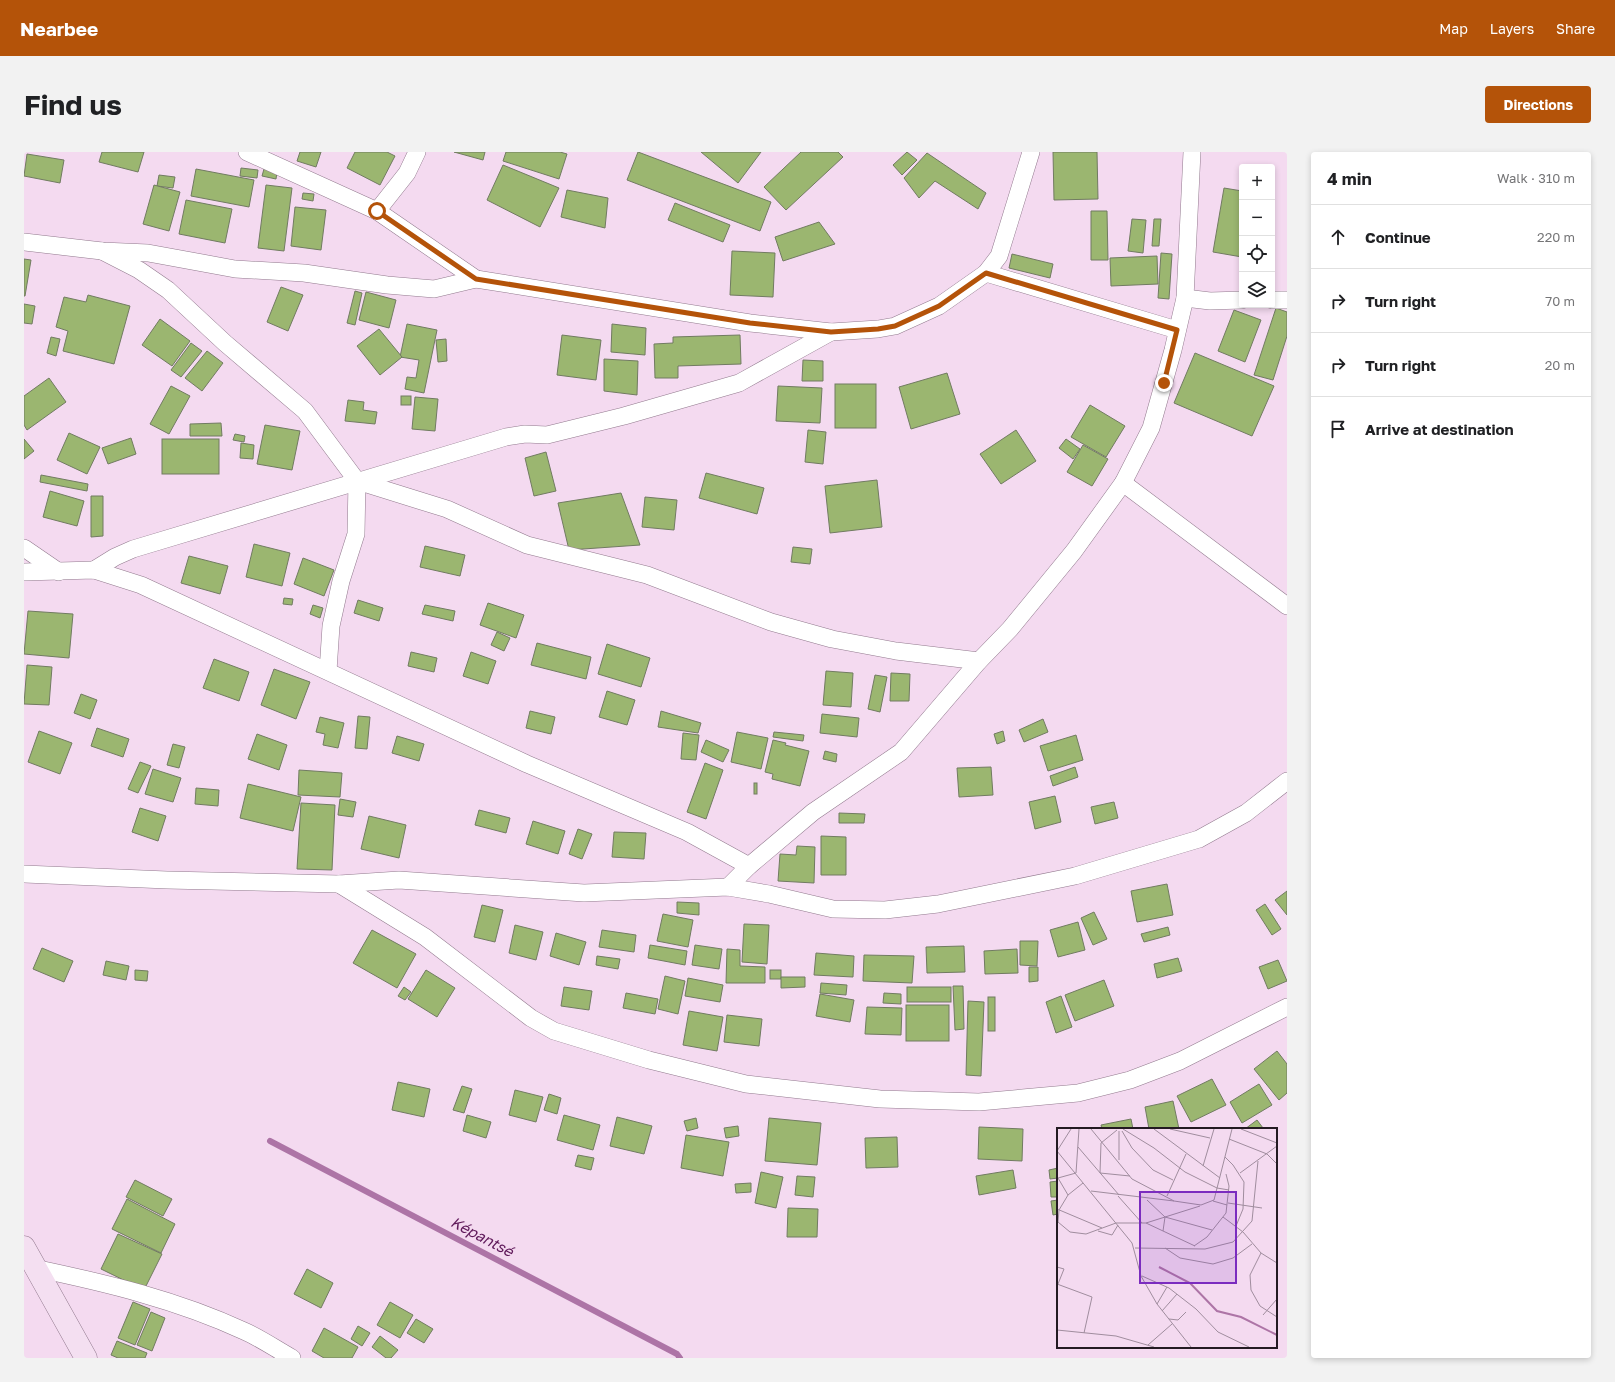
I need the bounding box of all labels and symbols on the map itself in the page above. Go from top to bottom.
route start [368,202,386,220]
route end [1155,374,1173,392]
inset map [1057,1128,1277,1348]
water label: Képantsé [448,1212,518,1261]

